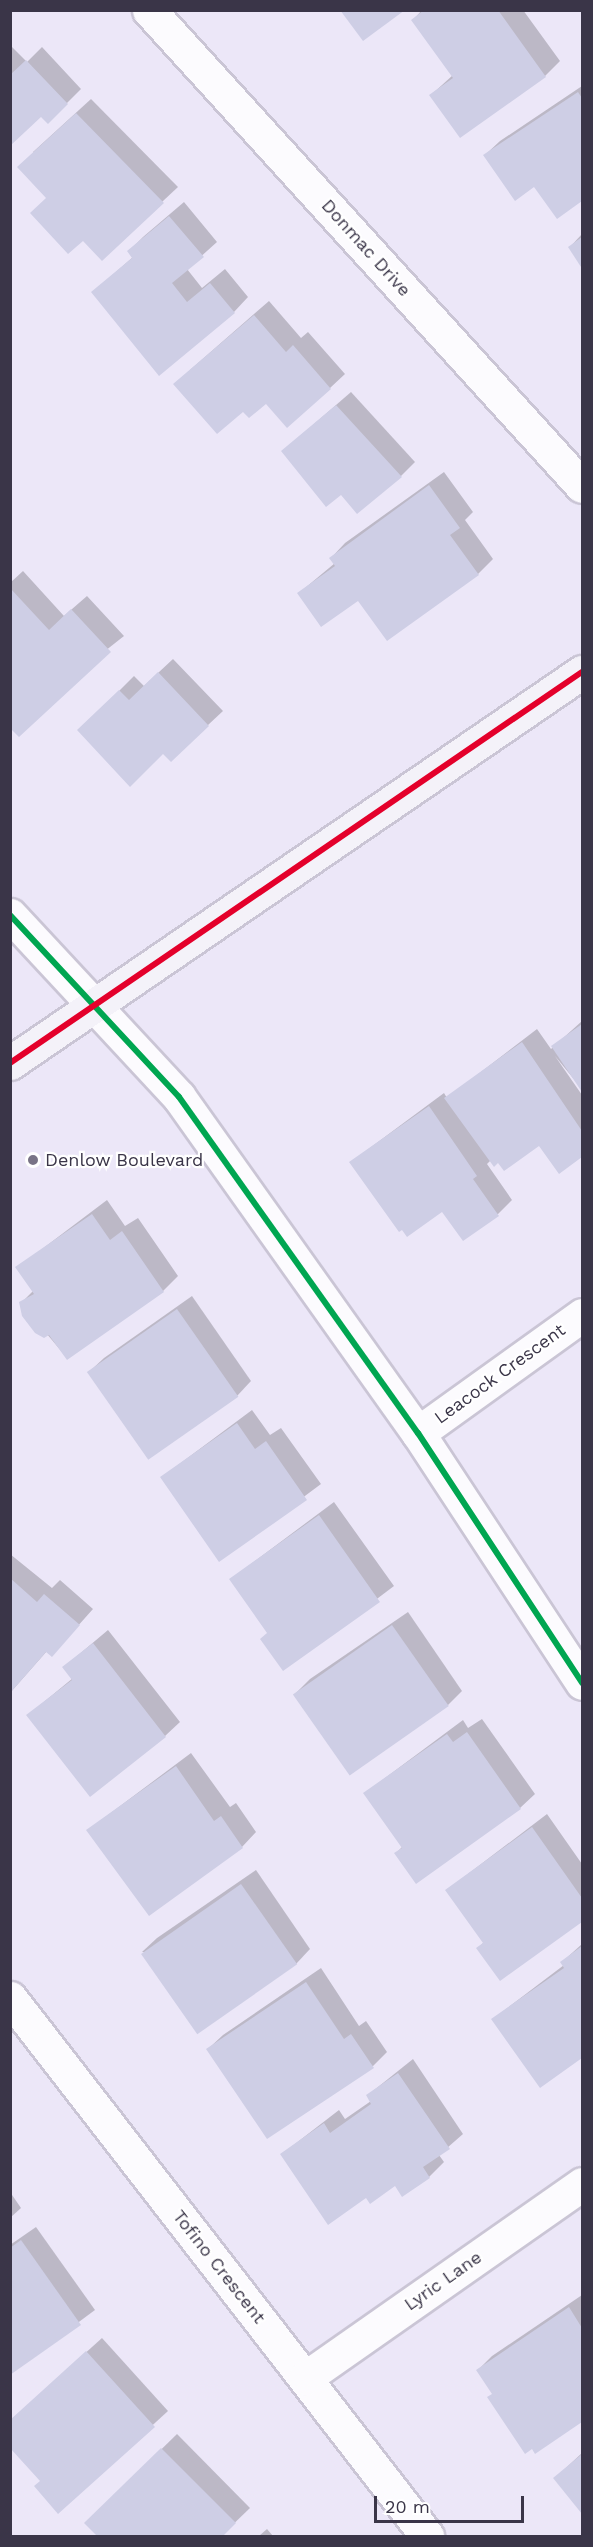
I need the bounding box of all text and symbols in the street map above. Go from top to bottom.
street label: Donmac Drive [317,195,415,301]
place label: Denlow Boulevard [45,1149,204,1171]
marker: Denlow Boulevard [26,1153,40,1167]
street label: Leacock Crescent [430,1319,570,1429]
street label: Tofino Crescent [168,2206,270,2328]
street label: Lyric Lane [400,2247,486,2315]
scale bar [377,2484,527,2522]
text: 20 m [385,2496,430,2517]

